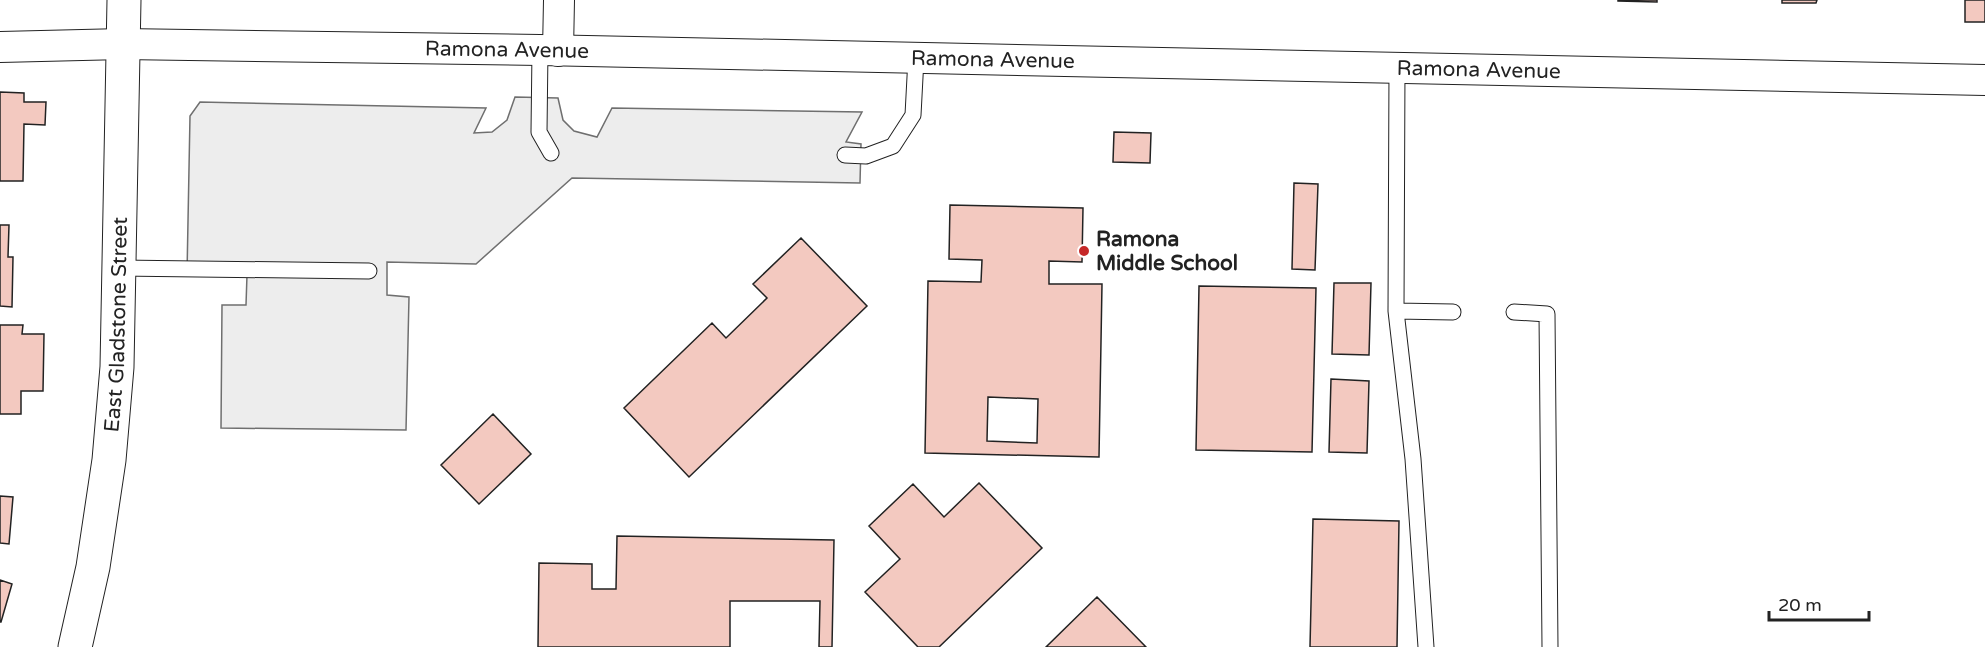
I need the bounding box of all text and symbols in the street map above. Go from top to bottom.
street label: Ramona Avenue [425,36,589,64]
street label: Ramona Avenue [911,45,1075,74]
street label: Ramona Avenue [1396,55,1561,84]
street label: East Gladstone Street [99,216,132,433]
place label: Ramona Middle School [1096,227,1238,276]
marker: Ramona Middle School [1077,244,1091,258]
scale bar [1769,584,1870,622]
text: 20 m [1778,594,1822,616]

